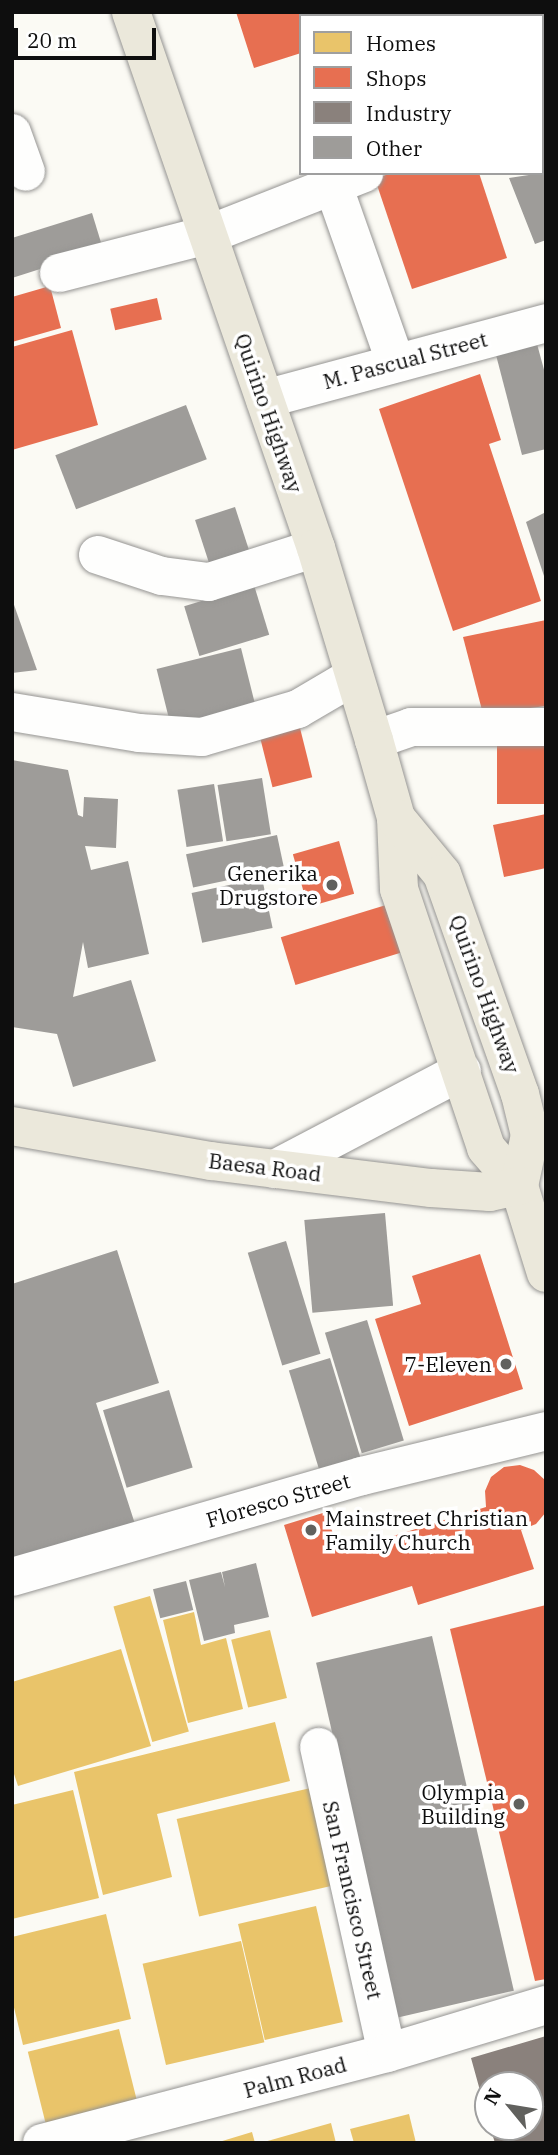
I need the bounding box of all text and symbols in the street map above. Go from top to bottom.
scale bar [18,14,159,58]
legend [299,14,544,175]
text: 20 m [27,26,77,54]
text: Homes [366,29,436,57]
text: Shops [366,64,426,92]
text: Industry [366,99,451,127]
text: Other [366,134,422,162]
street label: M. Pascual Street [320,326,490,394]
street label: Quirino Highway [230,330,308,496]
place label: Generika Drugstore [219,860,318,910]
marker: Generika Drugstore [324,877,340,893]
street label: Quirino Highway [445,911,525,1077]
street label: Baesa Road [207,1148,323,1186]
place label: 7-Eleven [404,1351,492,1377]
marker: 7-Eleven [498,1356,514,1372]
street label: Floresco Street [203,1467,353,1533]
place label: Mainstreet Christian Family Church [325,1505,528,1555]
marker: Mainstreet Christian Family Church [303,1522,319,1538]
place label: Olympia Building [421,1779,505,1829]
marker: Olympia Building [511,1796,527,1812]
street label: San Francisco Street [318,1798,388,2002]
street label: Palm Road [241,2051,349,2103]
north arrow [474,2071,544,2141]
text: N [478,2084,507,2109]

